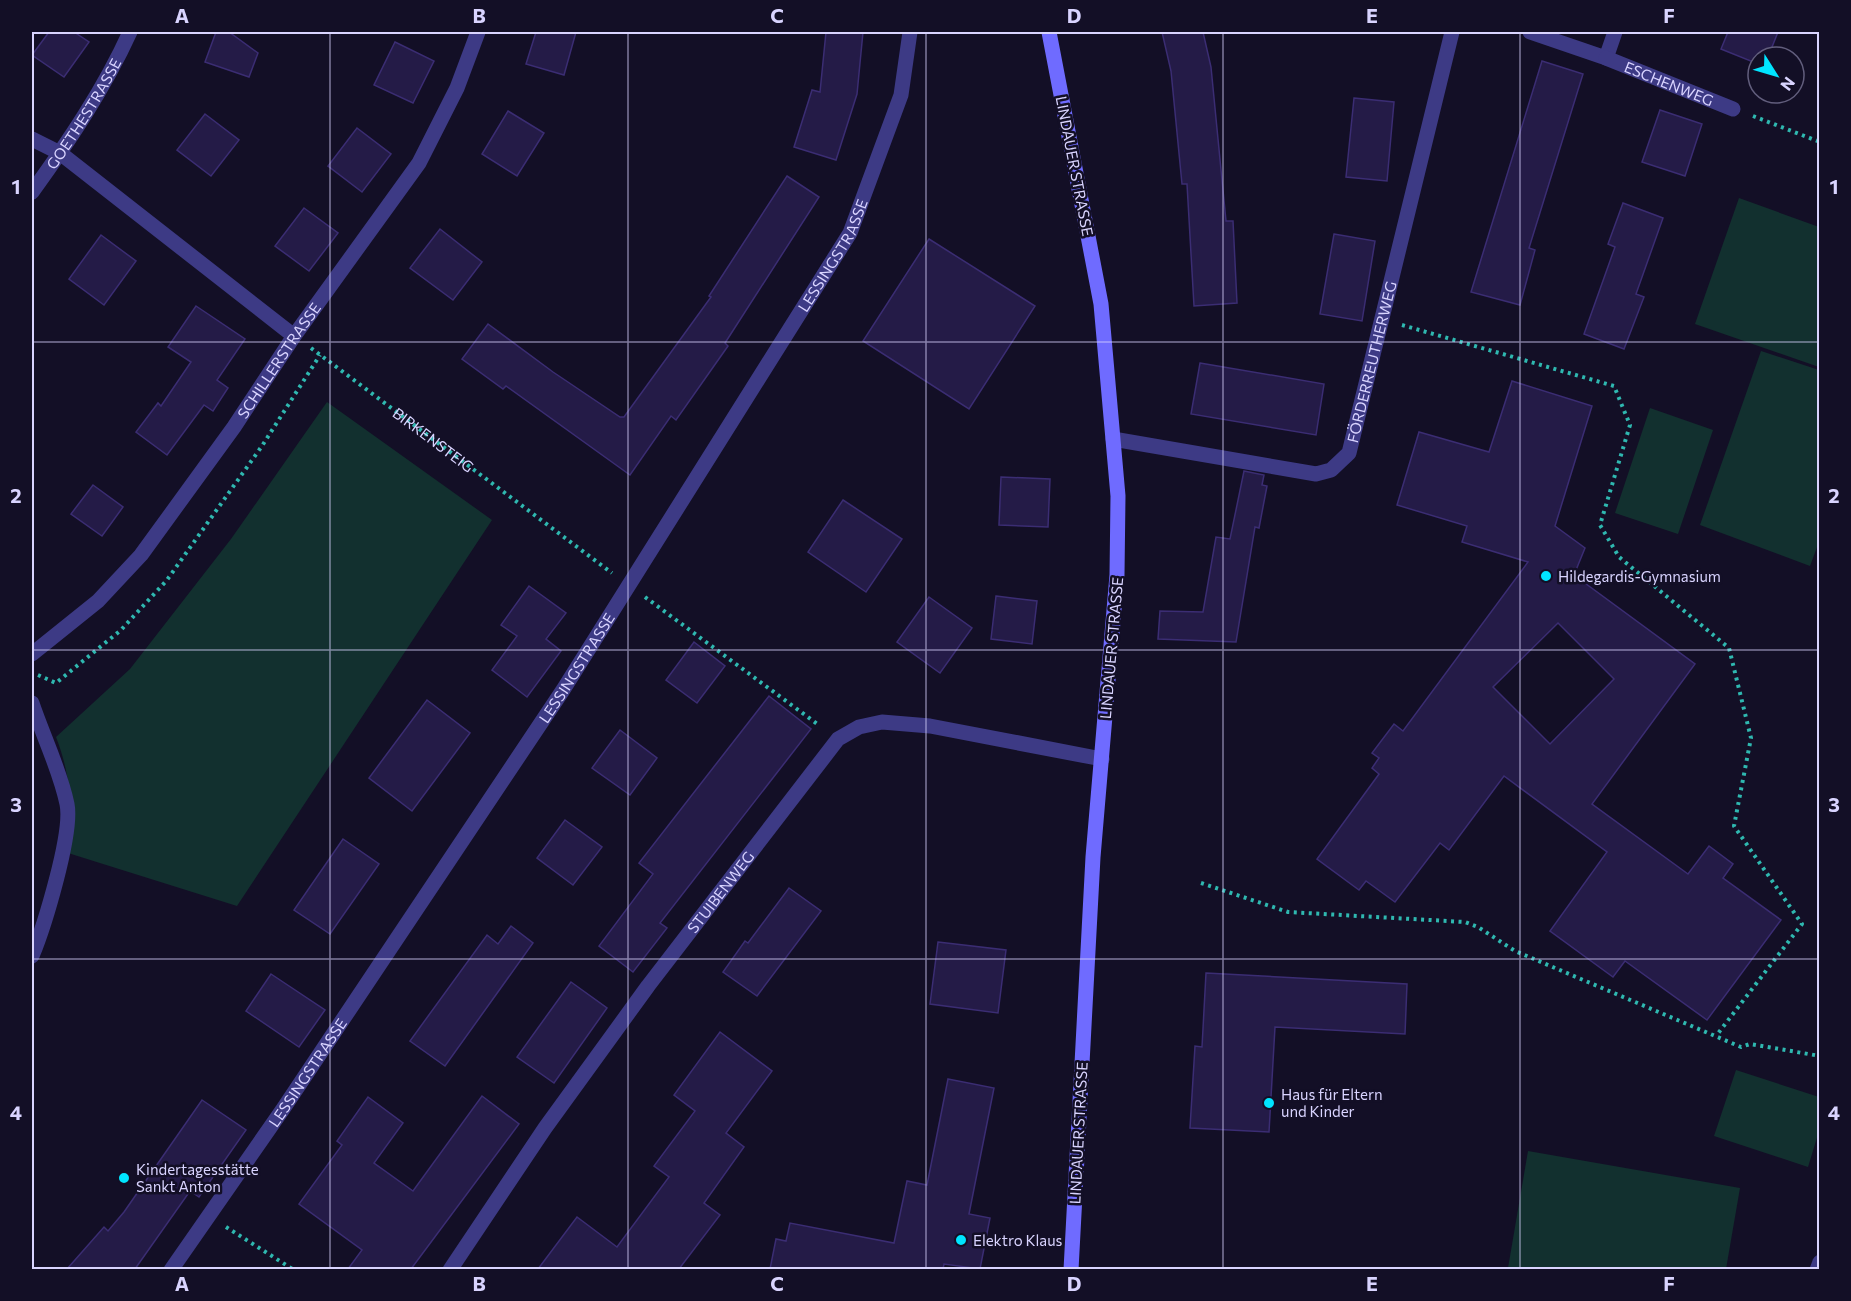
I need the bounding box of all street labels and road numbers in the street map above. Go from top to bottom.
street label: GOETHESTRASSE [42,55,125,172]
street label: ESCHENWEG [1622,57,1716,109]
street label: LINDAUER STRASSE [1053,94,1097,238]
street label: LESSINGSTRASSE [794,196,871,315]
street label: FÖRDERREUTHERWEG [1343,279,1400,445]
street label: SCHILLERSTRASSE [233,299,324,422]
street label: BIRKENSTEIG [389,403,478,476]
street label: LINDAUER STRASSE [1096,576,1126,720]
street label: LESSINGSTRASSE [535,609,618,726]
street label: STUIBENWEG [683,847,758,936]
street label: LESSINGSTRASSE [264,1015,350,1130]
street label: LINDAUER STRASSE [1065,1061,1091,1205]

